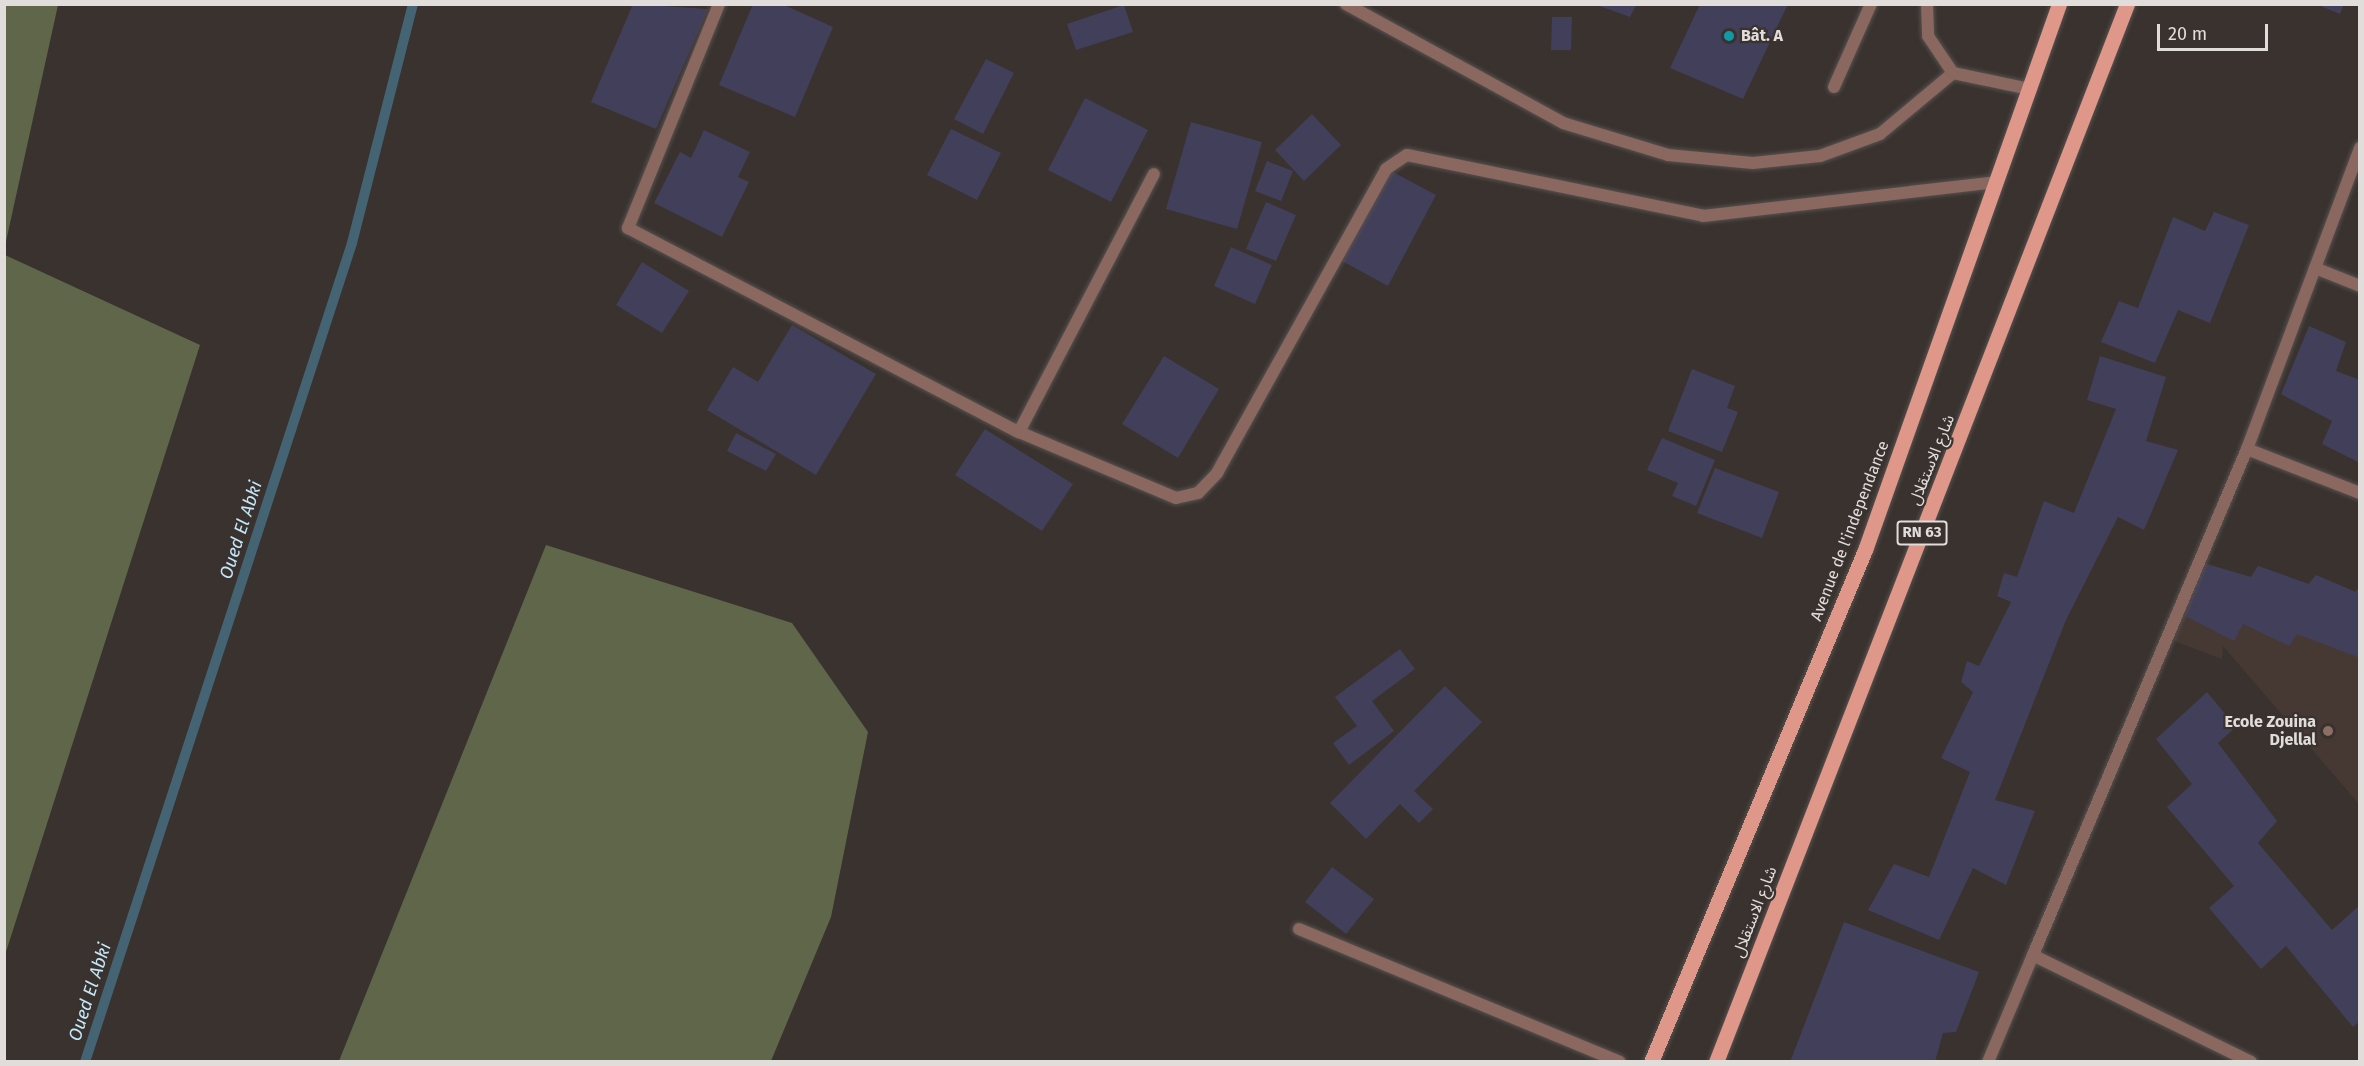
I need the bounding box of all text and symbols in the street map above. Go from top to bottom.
scale bar [2160,12,2271,50]
text: 20 m [2168,23,2207,45]
place label: Bât. A [1741,26,1783,46]
marker: Bât. A [1722,29,1736,43]
street label: شارع الاستقلال [1905,412,1959,508]
street label: Avenue de l'independance [1807,438,1893,624]
water label: Oued El Abki [215,478,267,582]
road number: RN 63 [1896,521,1948,545]
place label: Ecole Zouina Djellal [2225,712,2316,750]
marker: Ecole Zouina Djellal [2321,724,2335,738]
street label: شارع الاستقلال [1729,864,1781,960]
water label: Oued El Abki [64,940,116,1044]

